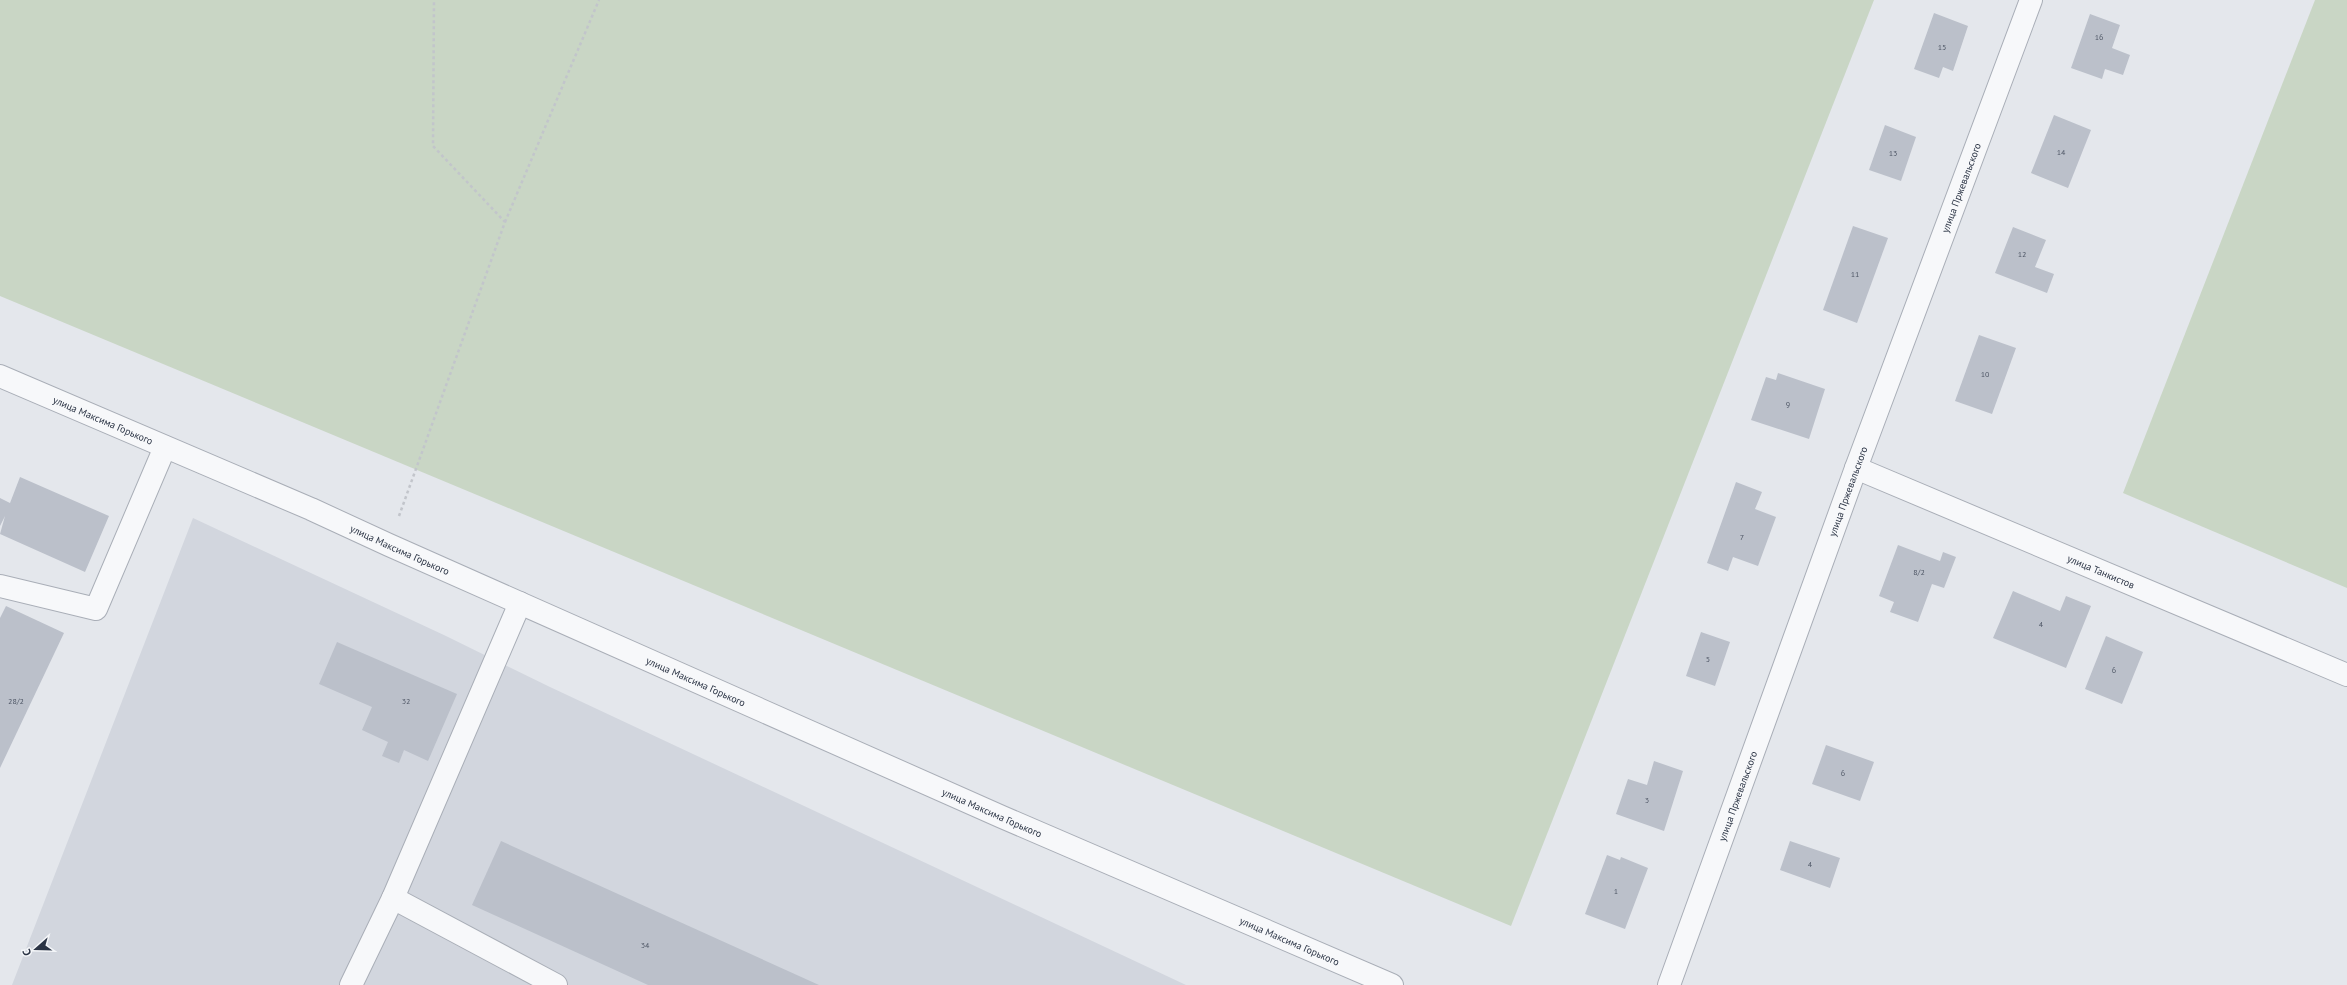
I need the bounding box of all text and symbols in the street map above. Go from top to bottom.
house number: 16 [2095,32,2103,42]
house number: 15 [1938,42,1946,52]
street label: улица Пржевальского [1938,141,1983,234]
house number: 14 [2057,147,2066,157]
house number: 13 [1889,148,1897,158]
house number: 12 [2018,249,2026,259]
house number: 11 [1851,269,1859,279]
house number: 10 [1981,369,1990,379]
street label: улица Максима Горького [51,393,155,447]
house number: 9 [1786,399,1790,409]
street label: улица Пржевальского [1825,445,1870,538]
street label: улица Максима Горького [348,522,452,578]
house number: 7 [1740,532,1744,542]
street label: улица Танкистов [2066,551,2137,591]
house number: 8/2 [1913,567,1925,577]
house number: 4 [2039,619,2044,629]
street label: улица Максима Горького [644,653,748,709]
house number: 5 [1706,654,1710,664]
house number: 6 [2112,665,2116,675]
house number: 28/2 [8,696,24,706]
house number: 32 [402,696,410,706]
street label: улица Пржевальского [1715,749,1760,843]
house number: 6 [1841,768,1845,778]
street label: улица Максима Горького [940,785,1044,840]
house number: 3 [1645,795,1649,805]
house number: 4 [1808,859,1813,869]
house number: 1 [1614,886,1618,896]
street label: улица Максима Горького [1238,914,1342,968]
north arrow [16,929,56,969]
house number: 34 [641,940,650,950]
text: С [19,947,34,958]

